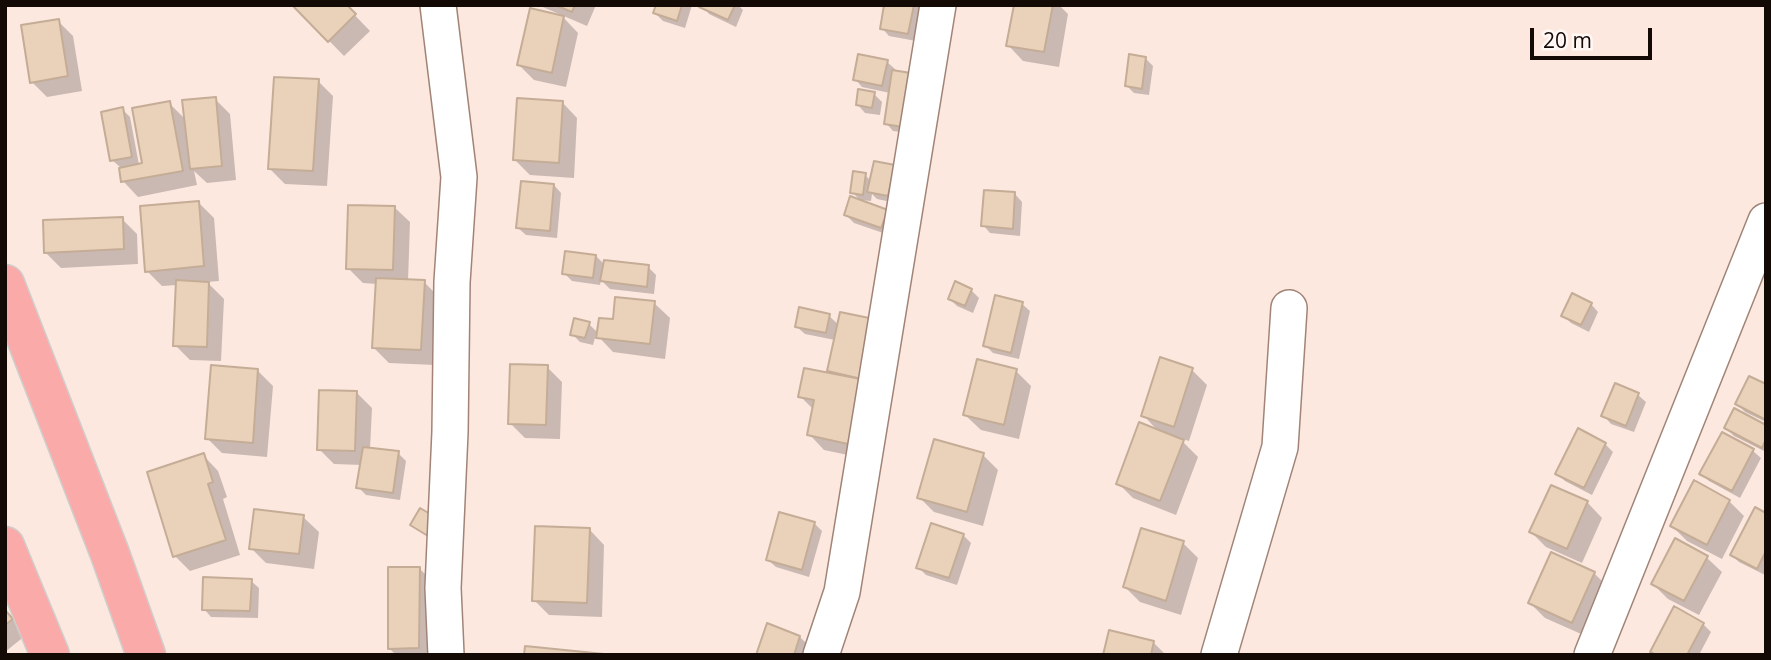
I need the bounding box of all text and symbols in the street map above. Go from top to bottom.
scale bar [1533,14,1656,58]
text: 20 m [1543,26,1592,54]

